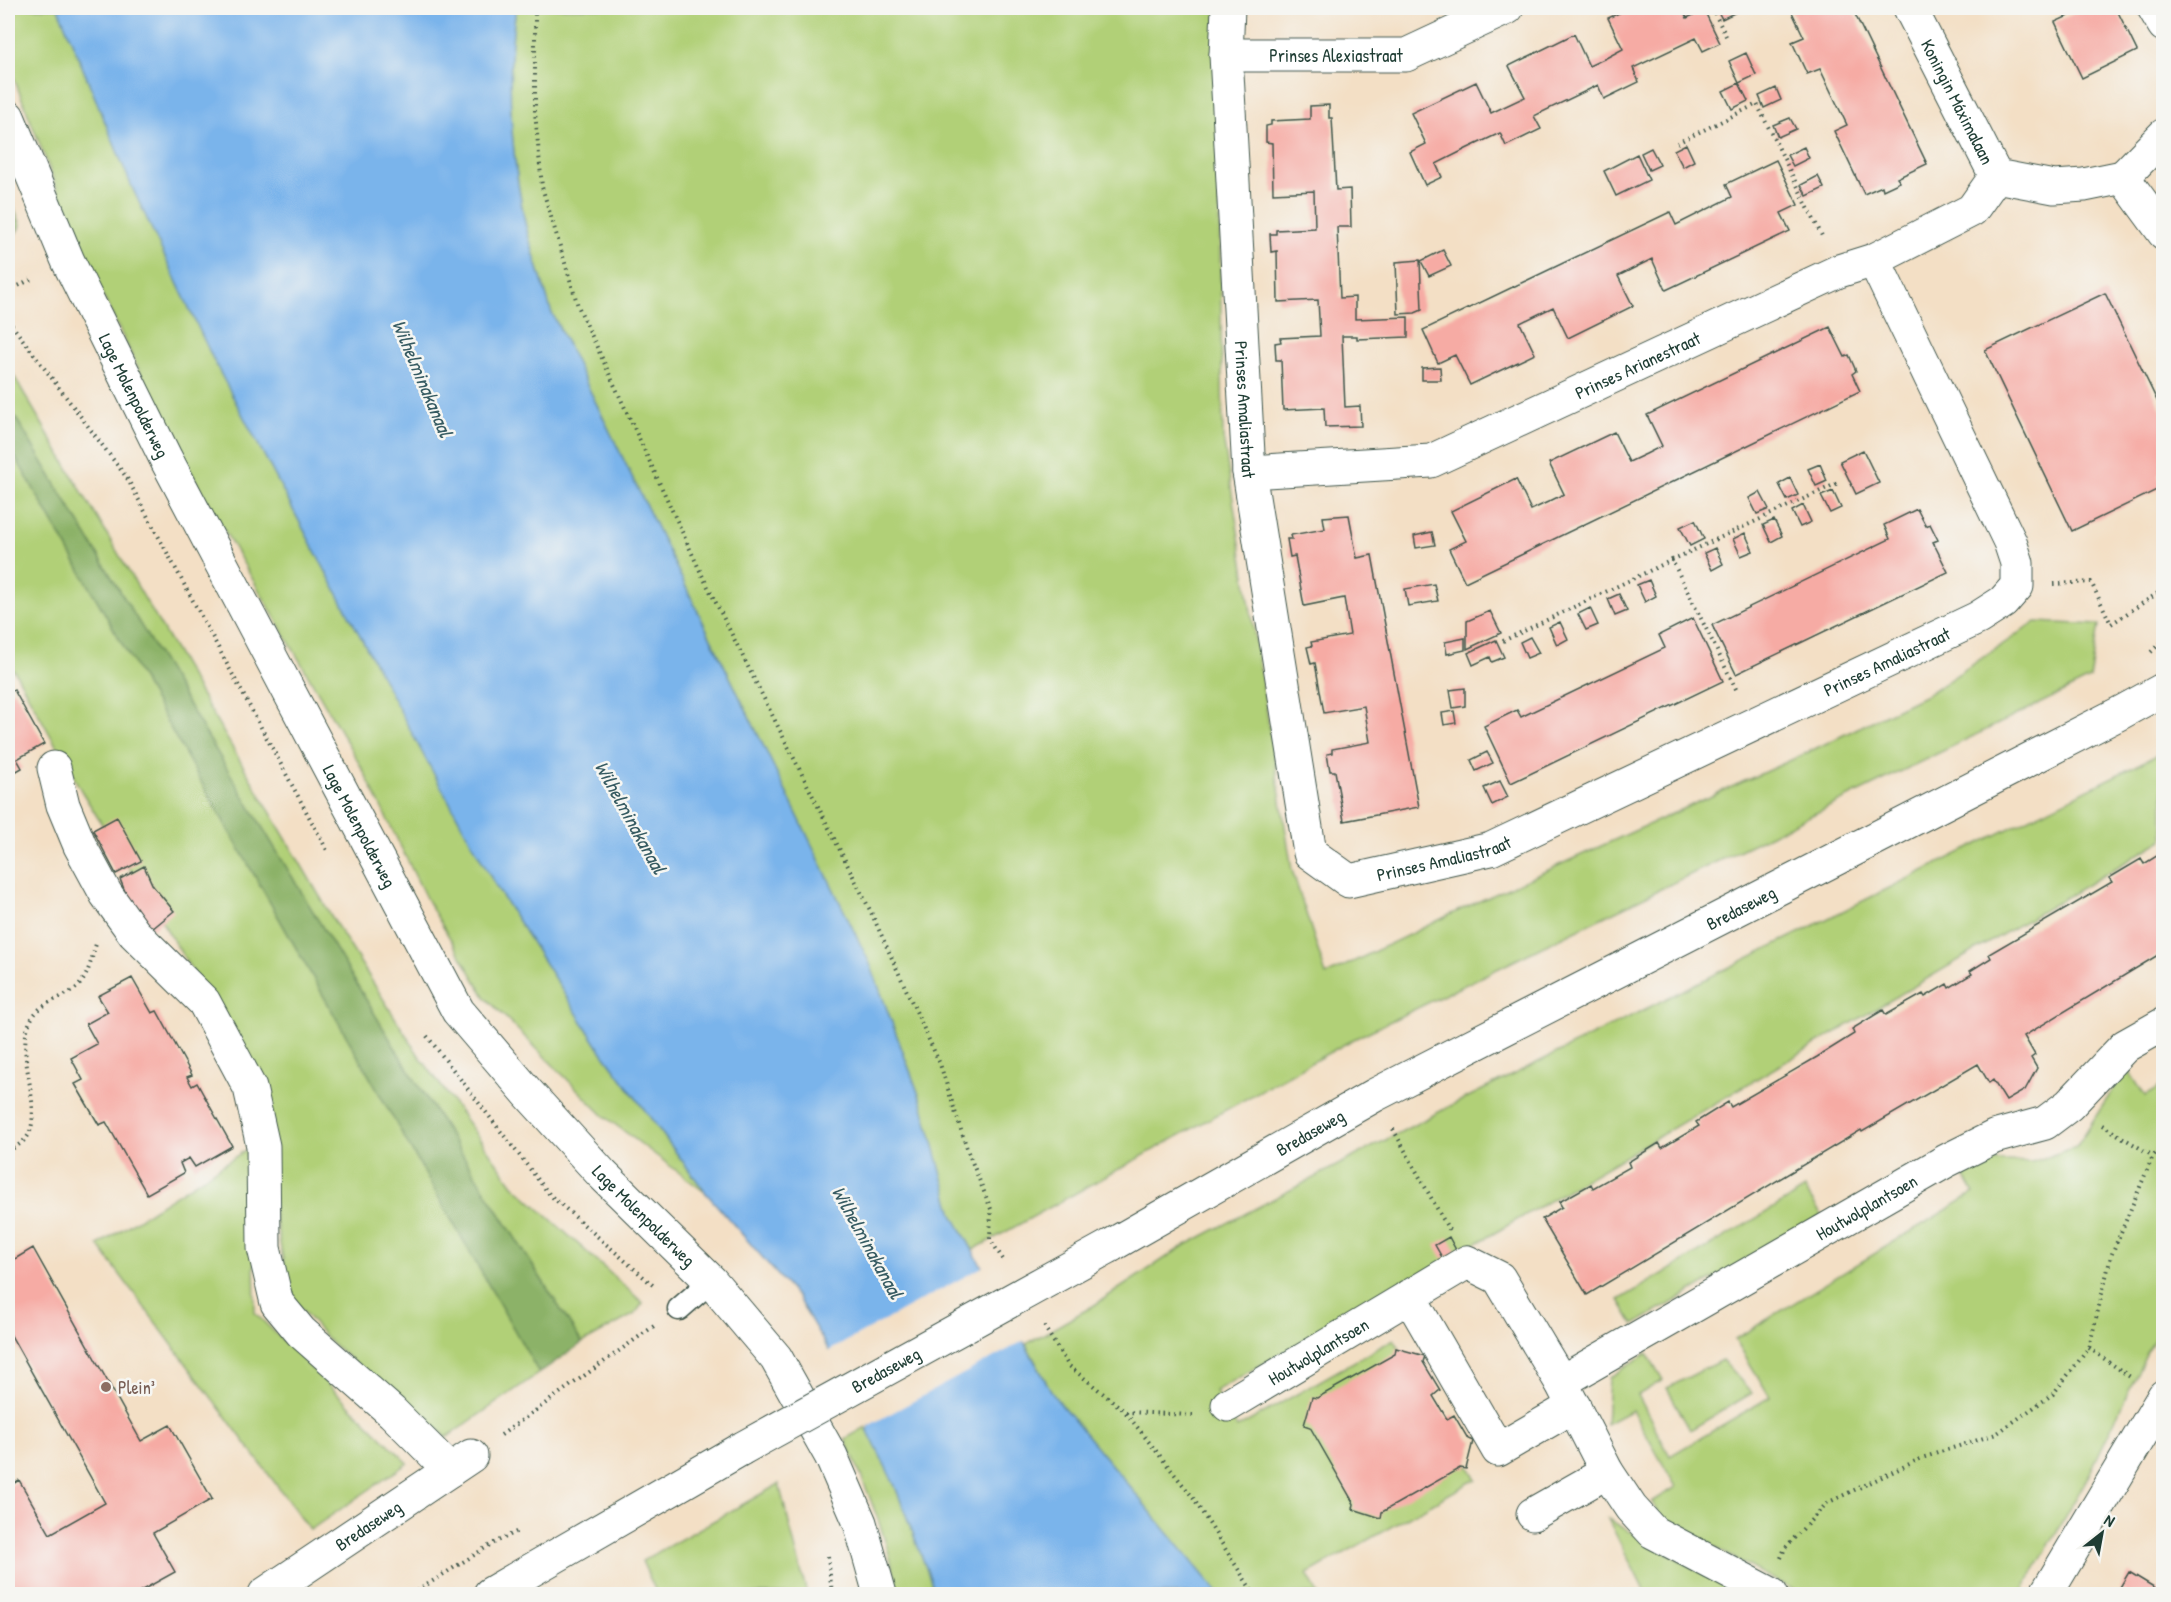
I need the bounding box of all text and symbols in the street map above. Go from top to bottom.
street label: Koningin Máximalaan [1915,35,2000,168]
street label: Prinses Alexiastraat [1269,43,1403,68]
water label: Wilhelminakanaal [386,315,460,442]
street label: Prinses Arianestraat [1571,325,1705,405]
street label: Lage Molenpolderweg [93,329,176,462]
street label: Prinses Amaliastraat [1229,340,1262,481]
street label: Prinses Amaliastraat [1819,620,1955,702]
water label: Wilhelminakanaal [589,756,674,880]
street label: Lage Molenpolderweg [317,760,403,892]
street label: Prinses Amaliastraat [1374,829,1516,887]
street label: Bredaseweg [1702,879,1780,936]
street label: Bredaseweg [1271,1103,1349,1162]
street label: Lage Molenpolderweg [587,1159,701,1272]
street label: Houtwolplantsoen [1811,1168,1921,1246]
water label: Wilhelminakanaal [826,1181,911,1305]
street label: Houtwolplantsoen [1263,1311,1373,1391]
street label: Bredaseweg [847,1340,924,1398]
place label: Plein³ [118,1375,155,1400]
marker: Plein³ [99,1380,113,1394]
street label: Bredaseweg [330,1494,406,1556]
north arrow [2072,1503,2132,1563]
text: N [2100,1509,2119,1532]

